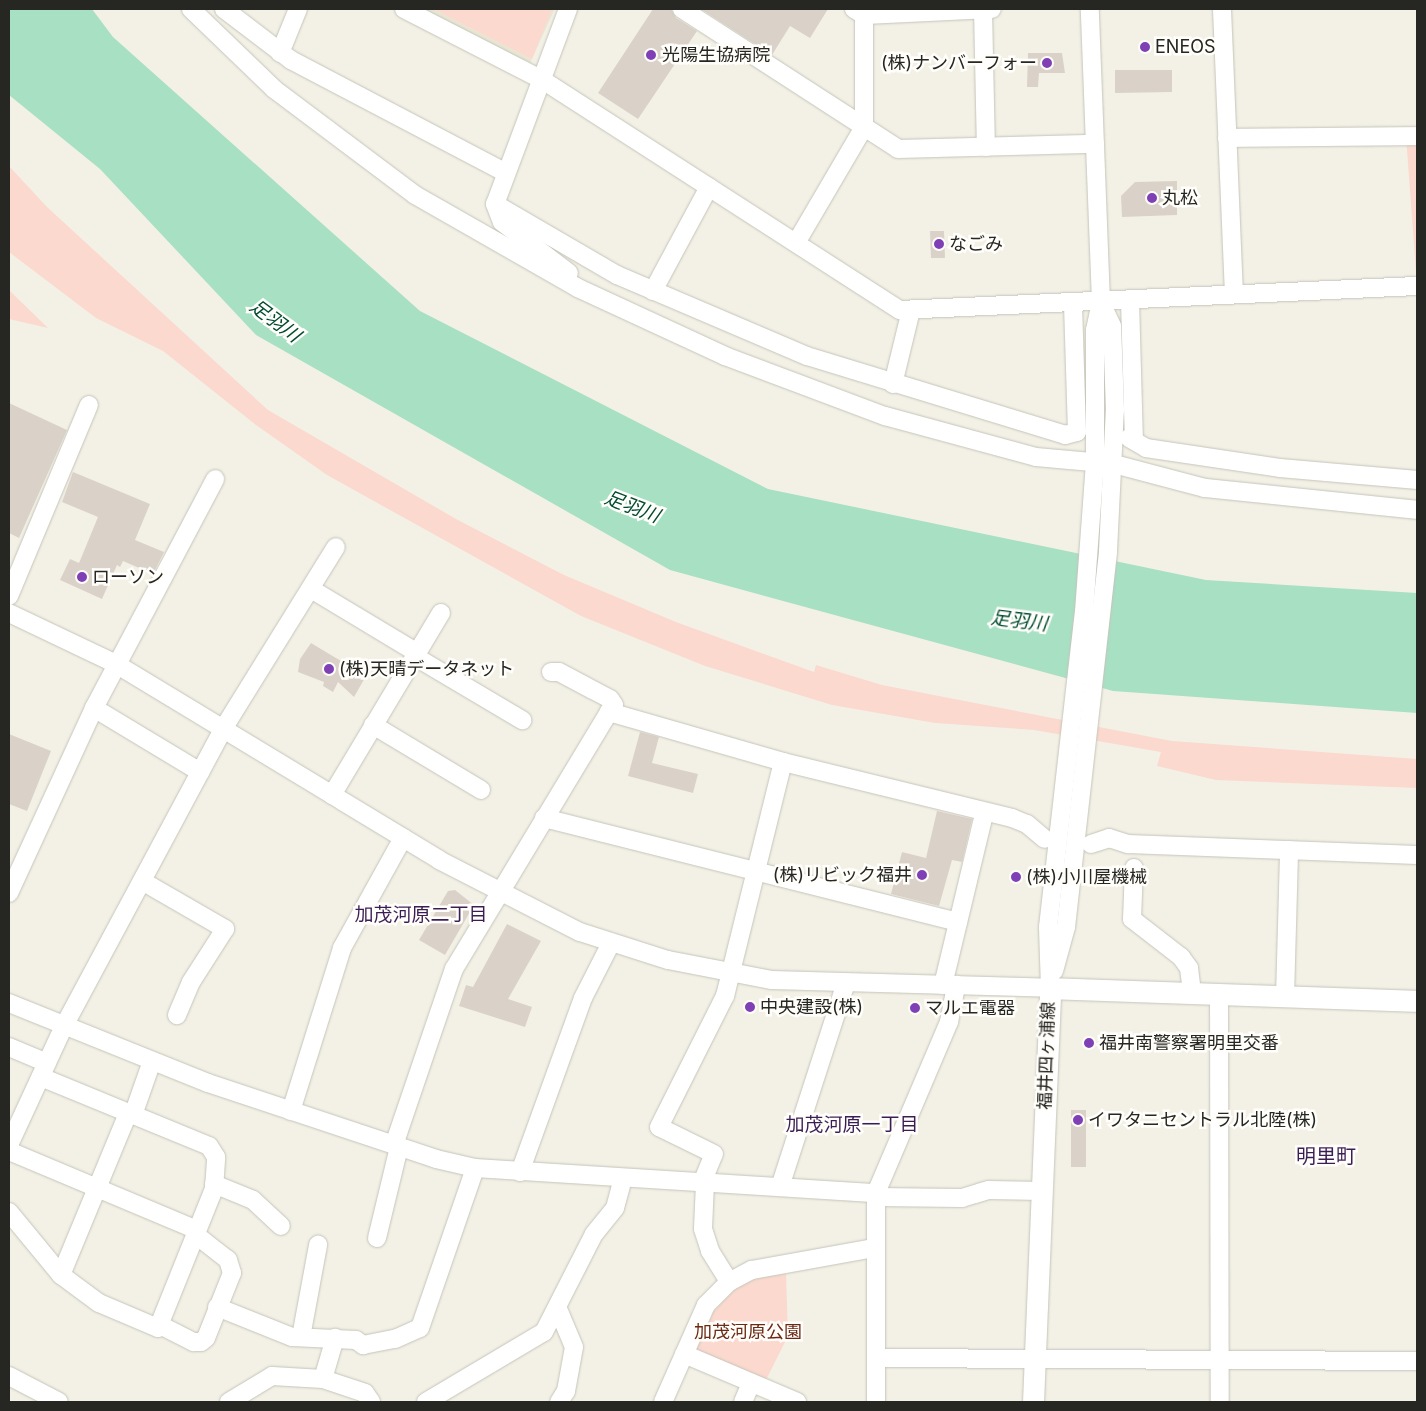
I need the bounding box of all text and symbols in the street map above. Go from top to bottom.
place label: ENEOS [1155,36,1216,58]
marker: ENEOS [1139,41,1151,53]
place label: 光陽生協病院 [662,44,770,66]
marker: 光陽生協病院 [644,48,658,62]
place label: (株)ナンバーフォー [880,52,1037,74]
marker: (株)ナンバーフォー [1041,57,1053,69]
place label: 丸松 [1162,187,1198,209]
marker: 丸松 [1146,192,1158,204]
place label: なごみ [949,233,1003,255]
marker: なごみ [933,238,945,250]
water label: 足羽川 [245,295,305,347]
water label: 足羽川 [601,486,663,528]
place label: ローソン [92,566,164,588]
marker: ローソン [76,571,88,583]
water label: 足羽川 [989,606,1049,636]
place label: (株)天晴データネット [339,658,514,680]
marker: (株)天晴データネット [323,663,335,675]
place label: (株)リビック福井 [773,864,912,886]
place label: (株)小川屋機械 [1026,866,1147,888]
marker: (株)リビック福井 [916,869,928,881]
marker: (株)小川屋機械 [1010,871,1022,883]
district label: 加茂河原二丁目 [355,904,487,926]
place label: 中央建設(株) [760,996,863,1018]
place label: マルエ電器 [925,997,1015,1019]
marker: 中央建設(株) [744,1001,756,1013]
marker: マルエ電器 [909,1002,921,1014]
street label: 福井四ヶ浦線 [1034,1002,1060,1110]
place label: 福井南警察署明里交番 [1099,1032,1279,1054]
marker: 福井南警察署明里交番 [1083,1037,1095,1049]
place label: イワタニセントラル北陸(株) [1088,1109,1317,1131]
district label: 加茂河原一丁目 [786,1114,918,1136]
marker: イワタニセントラル北陸(株) [1072,1114,1084,1126]
district label: 明里町 [1296,1144,1356,1168]
park label: 加茂河原公園 [694,1321,802,1343]

